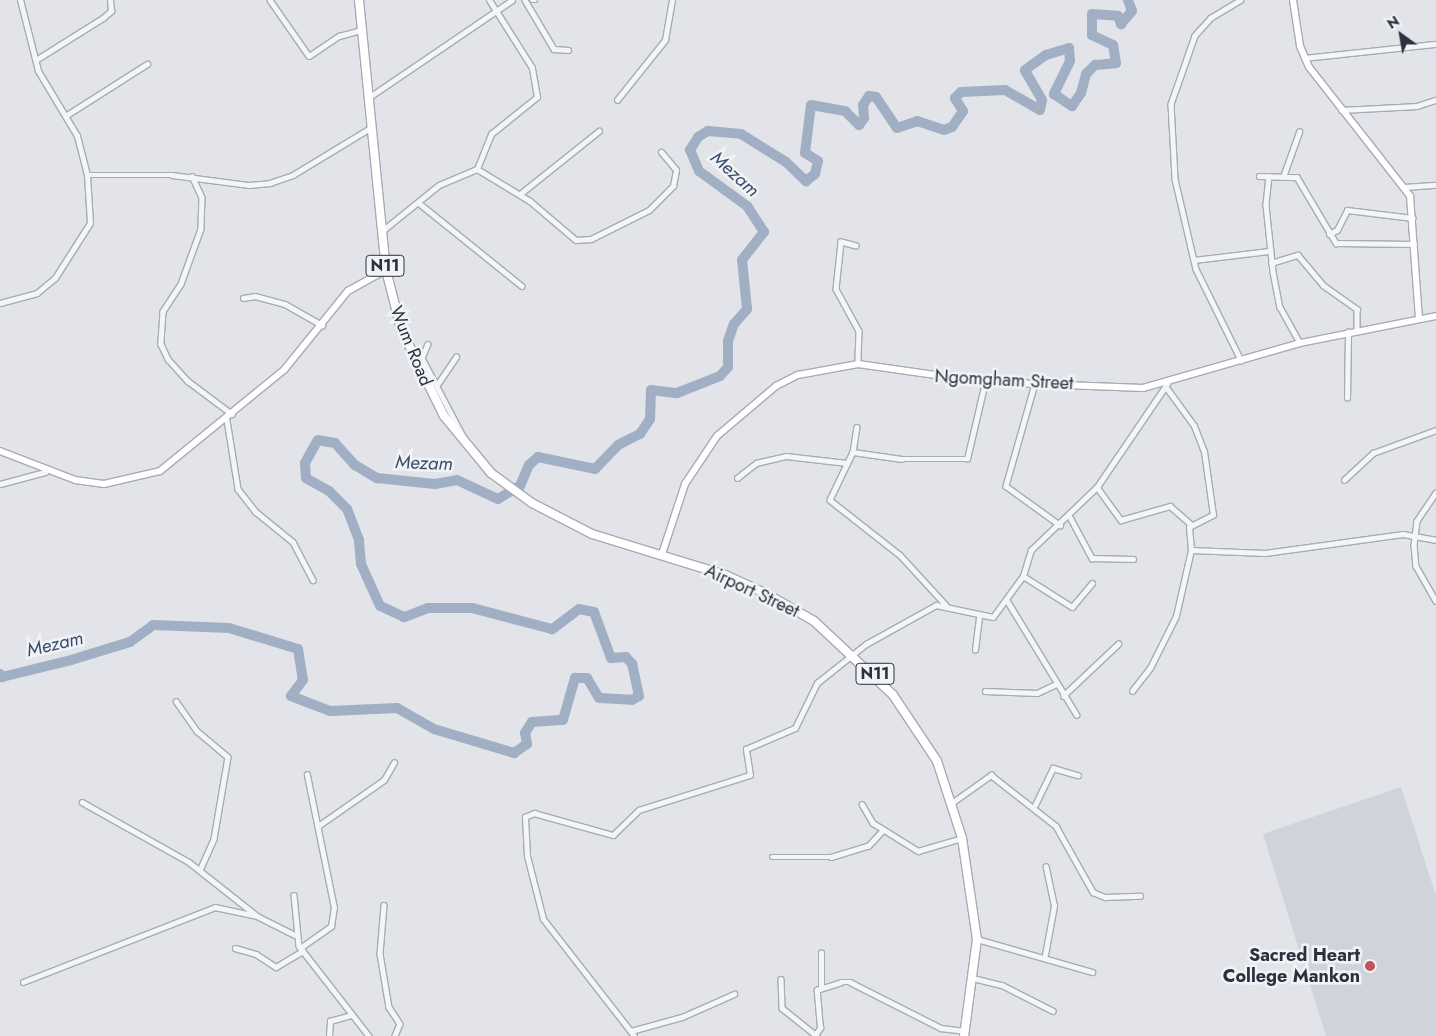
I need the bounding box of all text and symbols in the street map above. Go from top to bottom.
north arrow [1376,10,1426,60]
text: N [1383,11,1403,34]
water label: Mezam [706,146,764,202]
road number: N11 [365,252,405,280]
street label: Wum Road [385,303,437,389]
street label: Ngomgham Street [934,366,1074,394]
water label: Mezam [395,451,453,475]
street label: Airport Street [701,560,803,622]
water label: Mezam [24,626,86,662]
road number: N11 [855,661,895,688]
place label: Sacred Heart College Mankon [1223,945,1360,988]
marker: Sacred Heart College Mankon [1364,960,1376,972]

